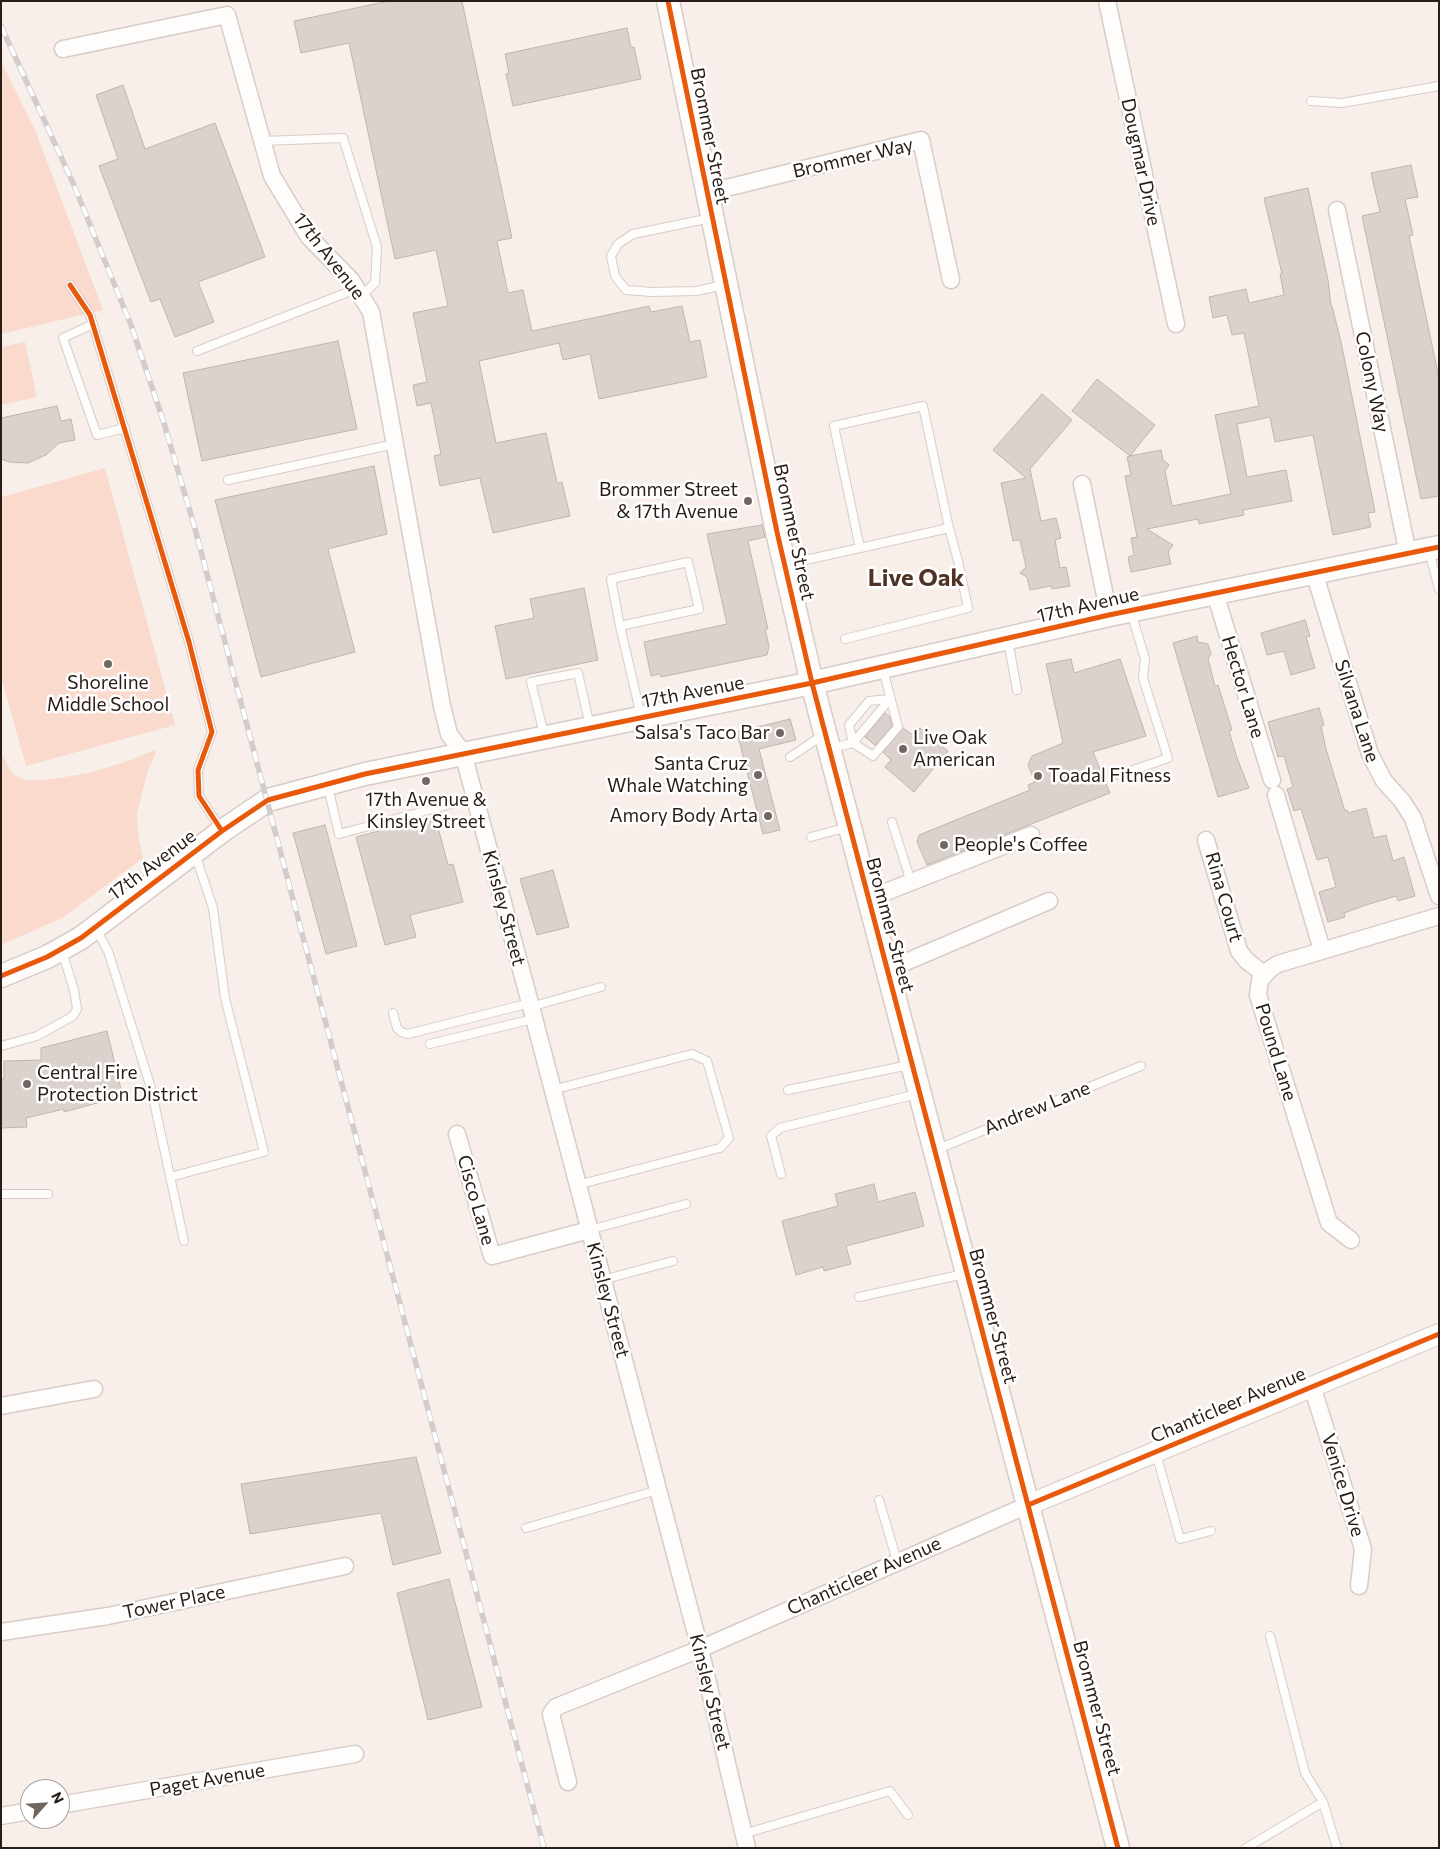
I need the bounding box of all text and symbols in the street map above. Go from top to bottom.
street label: Brommer Street [686,66,734,206]
street label: Dougmar Drive [1116,96,1166,228]
street label: Brommer Way [790,133,916,183]
street label: 17th Avenue [288,208,370,304]
street label: Colony Way [1350,329,1394,435]
street label: Brommer Street [768,462,820,602]
place label: Brommer Street & 17th Avenue [599,479,738,523]
marker: Brommer Street & 17th Avenue [742,495,754,507]
district label: Live Oak [868,564,964,592]
street label: 17th Avenue [1035,582,1141,628]
street label: Hector Lane [1217,633,1269,741]
street label: Silvana Lane [1330,657,1384,765]
marker: Shoreline Middle School [102,658,114,670]
street label: 17th Avenue [640,671,746,713]
place label: Shoreline Middle School [47,672,169,716]
place label: Salsa's Taco Bar [635,722,770,744]
marker: Salsa's Taco Bar [774,727,786,739]
place label: Live Oak American [913,727,995,771]
marker: Live Oak American [897,743,909,755]
place label: Santa Cruz Whale Watching [607,753,748,797]
place label: Toadal Fitness [1048,765,1171,787]
marker: Santa Cruz Whale Watching [752,769,764,781]
marker: Toadal Fitness [1032,770,1044,782]
marker: 17th Avenue & Kinsley Street [420,775,432,787]
place label: 17th Avenue & Kinsley Street [365,789,487,833]
place label: Amory Body Arta [609,805,758,827]
marker: Amory Body Arta [762,810,774,822]
street label: 17th Avenue [104,825,200,905]
place label: People's Coffee [954,834,1088,856]
marker: People's Coffee [938,839,950,851]
street label: Kinsley Street [478,848,530,968]
street label: Rina Court [1200,849,1248,945]
street label: Brommer Street [861,855,919,995]
street label: Pound Lane [1250,1000,1302,1104]
place label: Central Fire Protection District [37,1062,198,1106]
street label: Andrew Lane [981,1076,1093,1140]
marker: Central Fire Protection District [21,1078,33,1090]
street label: Cisco Lane [452,1152,500,1248]
street label: Kinsley Street [582,1240,634,1360]
street label: Brommer Street [964,1246,1022,1386]
street label: Chanticleer Avenue [1147,1362,1309,1448]
street label: Venice Drive [1317,1431,1369,1539]
street label: Chanticleer Avenue [783,1532,945,1620]
street label: Tower Place [121,1580,227,1624]
street label: Kinsley Street [685,1632,735,1752]
street label: Brommer Street [1068,1638,1126,1778]
street label: Paget Avenue [148,1759,266,1801]
north arrow [20,1779,70,1829]
text: N [48,1789,68,1806]

